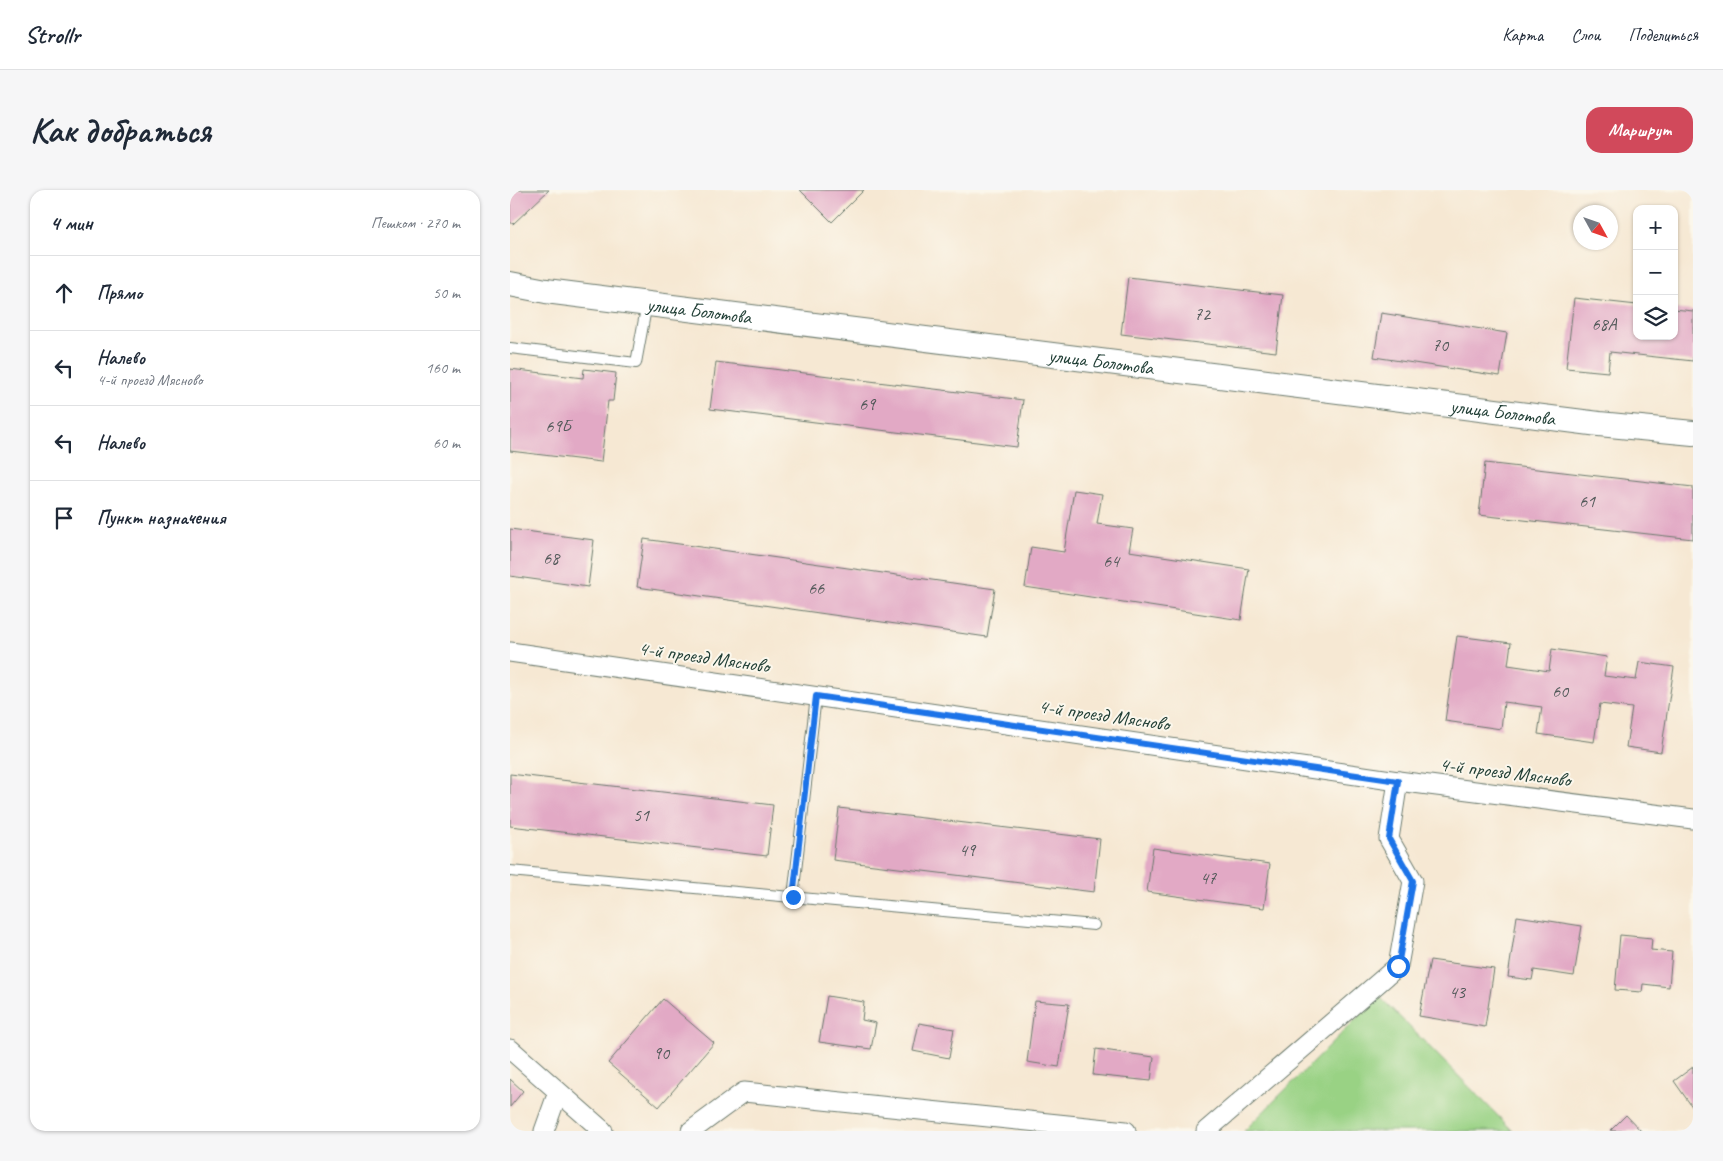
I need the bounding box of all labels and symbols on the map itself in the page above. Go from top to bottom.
north arrow [1573,205,1618,250]
street label: улица Болотова [644,291,754,330]
house number: 72 [1194,303,1212,325]
house number: 68А [1591,313,1618,335]
house number: 70 [1432,334,1450,356]
street label: улица Болотова [1046,342,1156,380]
house number: 69 [859,393,877,415]
street label: улица Болотова [1448,393,1558,431]
house number: 69Б [545,415,574,437]
house number: 61 [1579,490,1596,512]
house number: 68 [543,547,561,569]
house number: 64 [1103,550,1121,572]
house number: 66 [808,577,825,599]
street label: 4-й проезд Мясново [637,635,773,679]
house number: 60 [1552,680,1570,702]
street label: 4-й проезд Мясново [1037,693,1173,737]
street label: 4-й проезд Мясново [1438,752,1574,793]
house number: 51 [633,804,650,826]
house number: 49 [959,839,977,861]
house number: 47 [1200,867,1217,889]
route end [782,886,805,909]
route start [1387,955,1410,978]
house number: 43 [1449,981,1467,1003]
house number: 90 [653,1042,671,1064]

